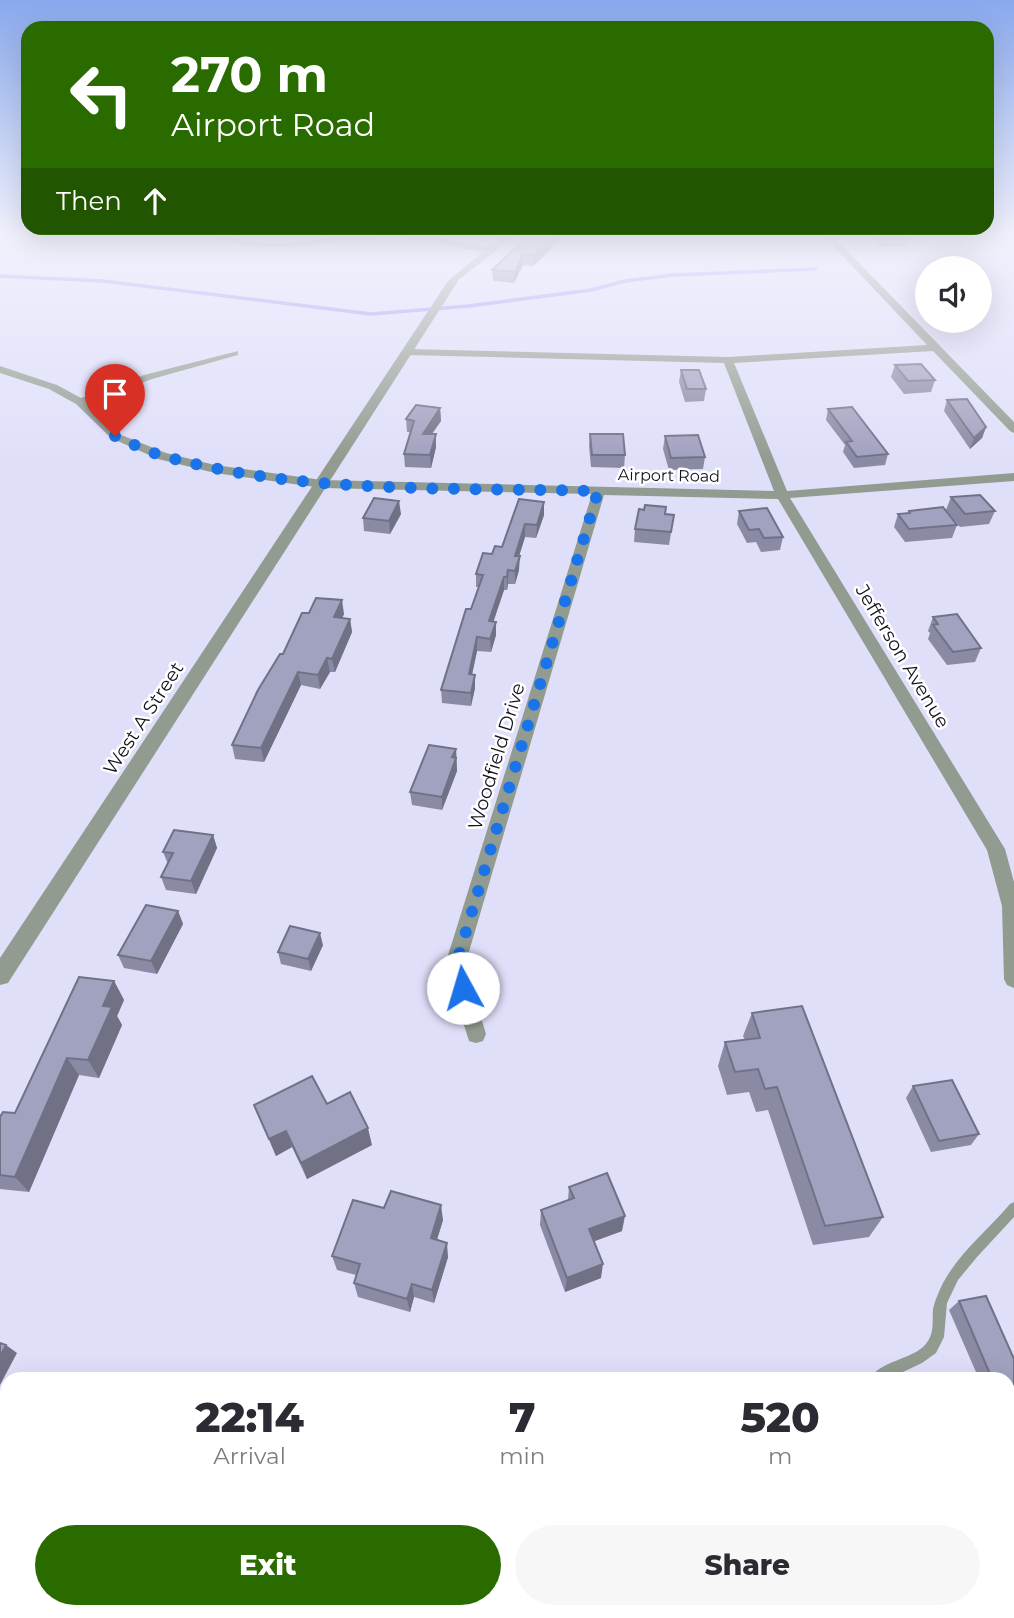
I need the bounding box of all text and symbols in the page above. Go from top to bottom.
text: 270 m [171,45,328,104]
icon: left [56,49,147,140]
text: Airport Road [171,105,375,144]
icon: ahead [136,182,174,220]
text: Then [56,185,122,217]
map controls [915,256,992,333]
button: sound [915,256,992,333]
pin [85,364,145,436]
icon: arrive [96,375,134,413]
street label: Airport Road [618,465,720,486]
street label: Jefferson Avenue [850,579,955,732]
street label: West A Street [98,657,188,779]
street label: Woodfield Drive [463,680,530,832]
position arrow [426,951,500,1025]
text: 22:14 [195,1391,304,1443]
text: 7 [509,1391,535,1443]
text: 520 [741,1391,820,1443]
text: Arrival [213,1442,286,1470]
text: min [499,1442,545,1470]
text: m [768,1442,792,1470]
button: Exit [35,1525,501,1605]
button: Share [515,1525,980,1605]

